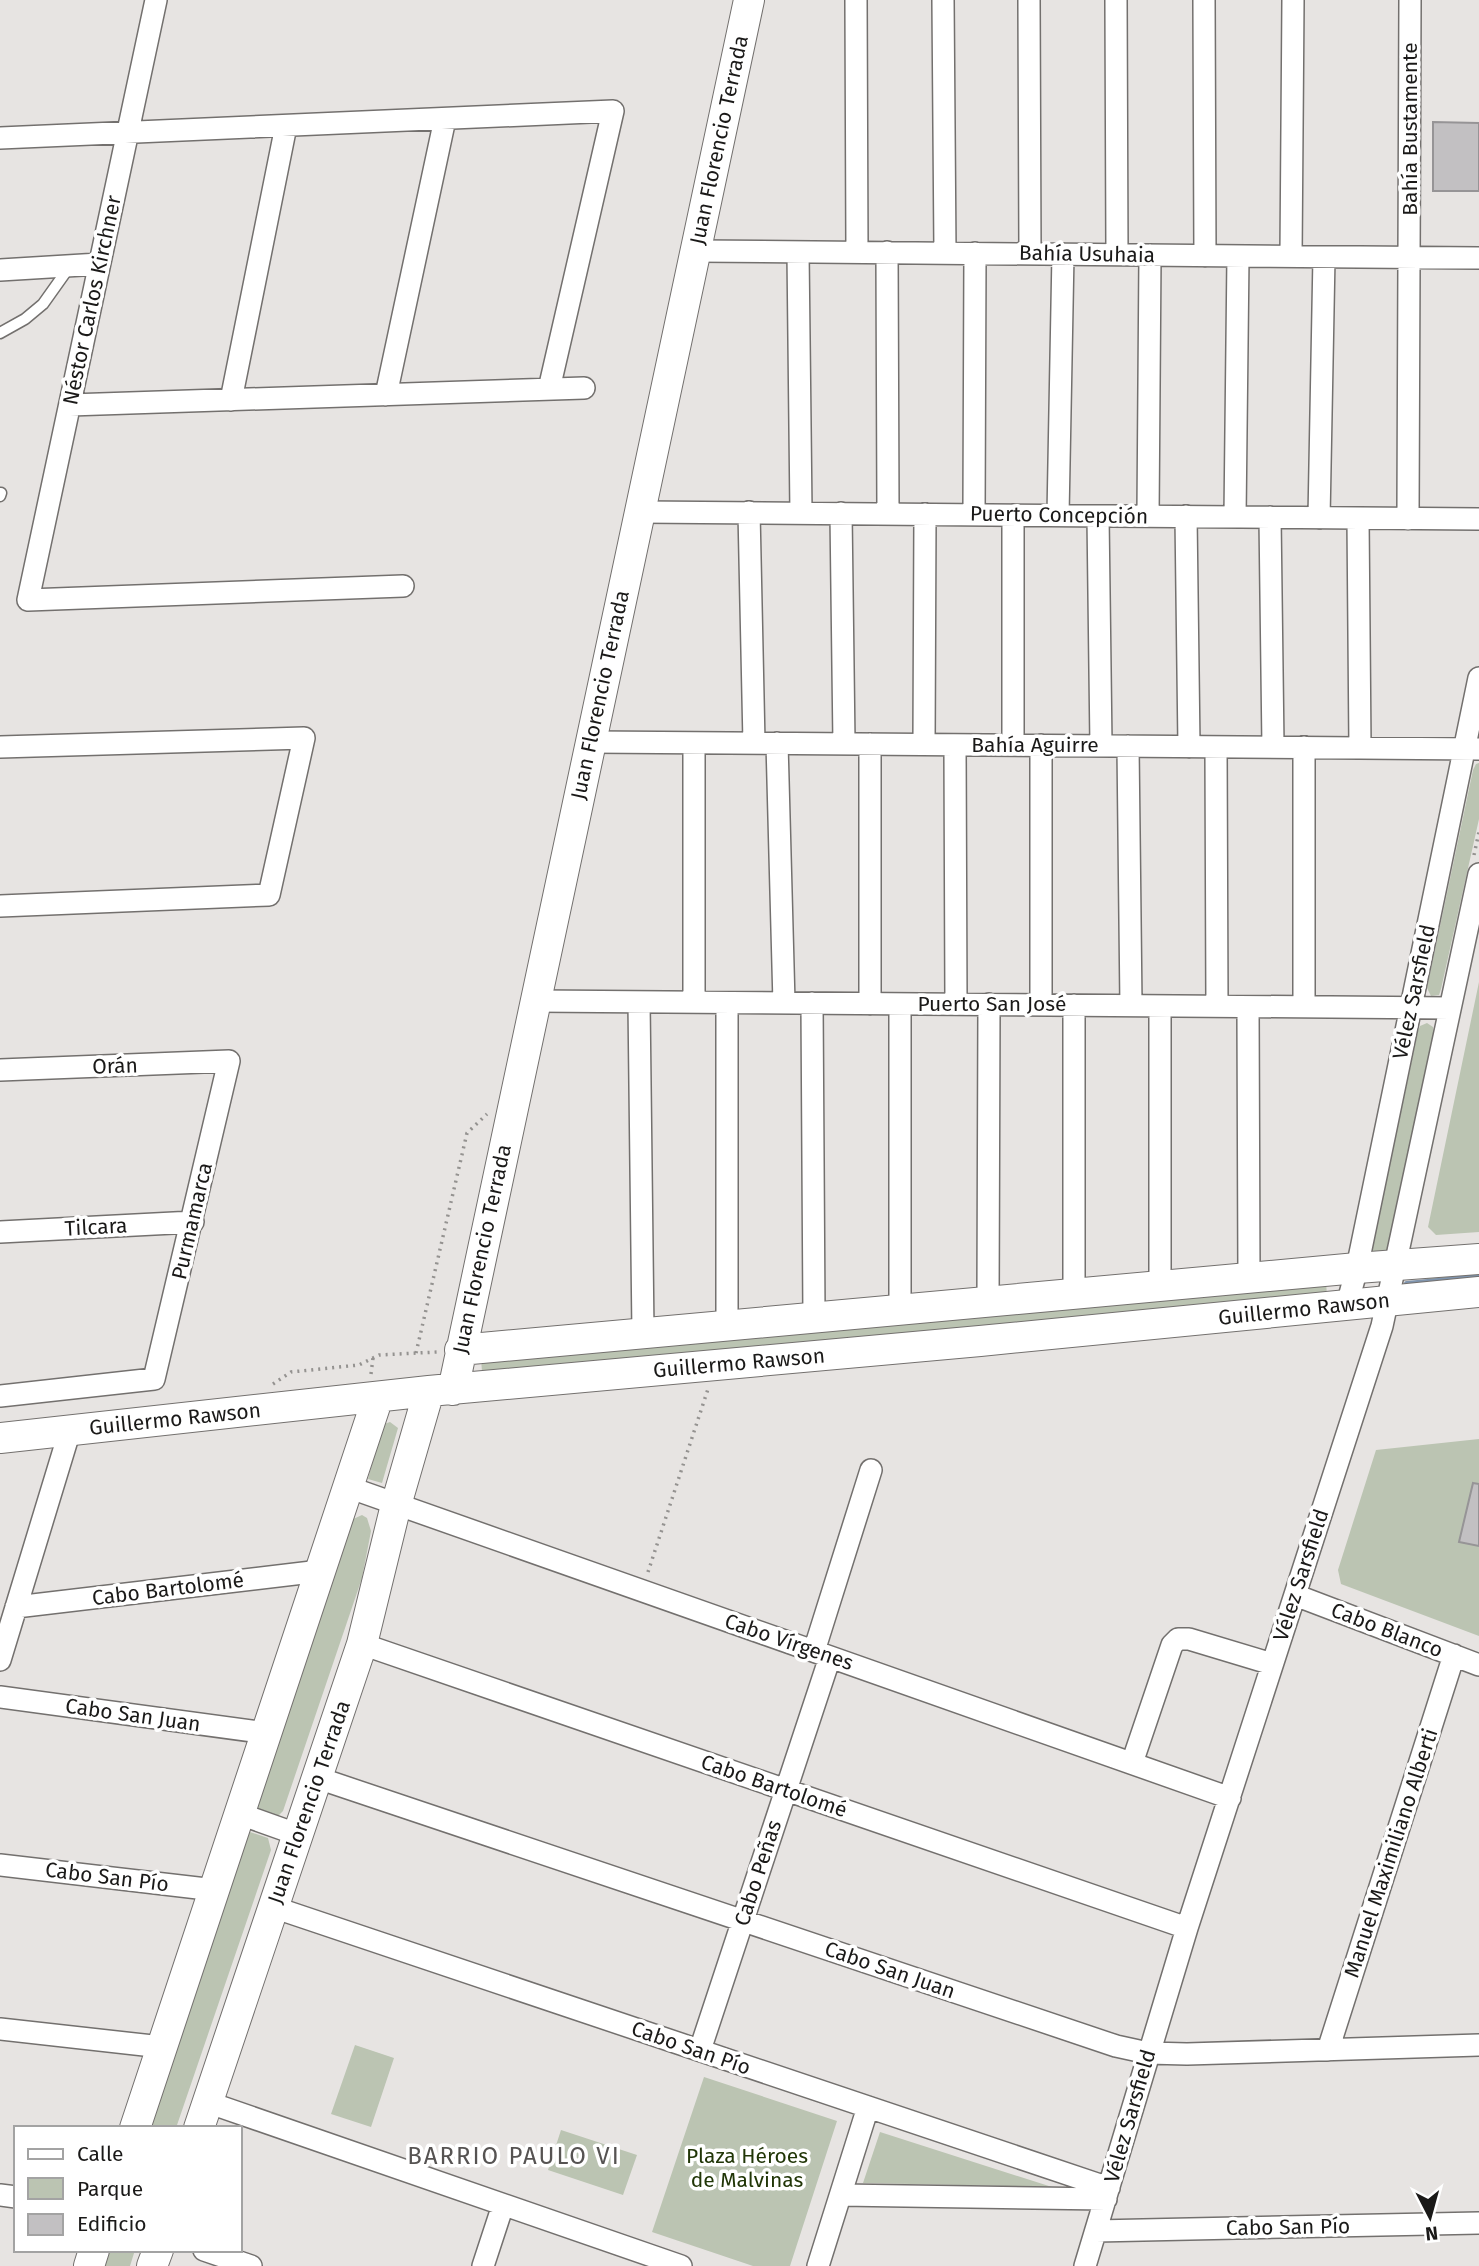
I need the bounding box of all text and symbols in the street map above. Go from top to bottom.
street label: Juan Florencio Terrada [684,33,754,247]
street label: Bahía Bustamente [1397,42,1423,216]
street label: Néstor Carlos Kirchner [57,193,127,407]
street label: Bahía Usuhaia [1019,240,1155,268]
street label: Puerto Concepción [970,500,1148,530]
street label: Juan Florencio Terrada [565,588,635,802]
street label: Bahía Aguirre [971,732,1099,758]
street label: Vélez Sarsfield [1387,922,1441,1062]
street label: Puerto San José [917,991,1067,1017]
street label: Orán [92,1052,138,1080]
street label: Juan Florencio Terrada [447,1142,517,1356]
street label: Purmamarca [166,1160,218,1282]
street label: Tilcara [64,1212,128,1242]
street label: Guillermo Rawson [1217,1287,1391,1331]
street label: Guillermo Rawson [652,1343,826,1383]
street label: Guillermo Rawson [88,1397,262,1441]
street label: Vélez Sarsfield [1267,1506,1335,1644]
street label: Cabo Bartolomé [91,1567,245,1611]
street label: Cabo Blanco [1327,1597,1447,1663]
street label: Cabo Vírgenes [721,1608,857,1676]
street label: Cabo San Juan [64,1693,202,1737]
street label: Juan Florencio Terrada [262,1697,356,1907]
street label: Manuel Maximiliano Alberti [1338,1725,1444,1981]
street label: Cabo Bartolomé [698,1749,850,1823]
street label: Cabo Peñas [729,1817,787,1929]
street label: Cabo San Pío [44,1857,170,1897]
street label: Cabo San Juan [821,1936,959,2004]
street label: Cabo San Pío [628,2015,754,2081]
street label: Vélez Sarsfield [1099,2046,1161,2186]
legend [14,2126,242,2252]
text: Calle [77,2141,123,2167]
district label: BARRIO PAULO VI [407,2142,621,2170]
park label: Plaza Héroes de Malvinas [686,2143,808,2193]
text: Parque [77,2176,143,2202]
north arrow [1395,2182,1465,2252]
text: Edificio [77,2211,147,2237]
street label: Cabo San Pío [1226,2213,1350,2241]
text: N [1424,2221,1439,2246]

